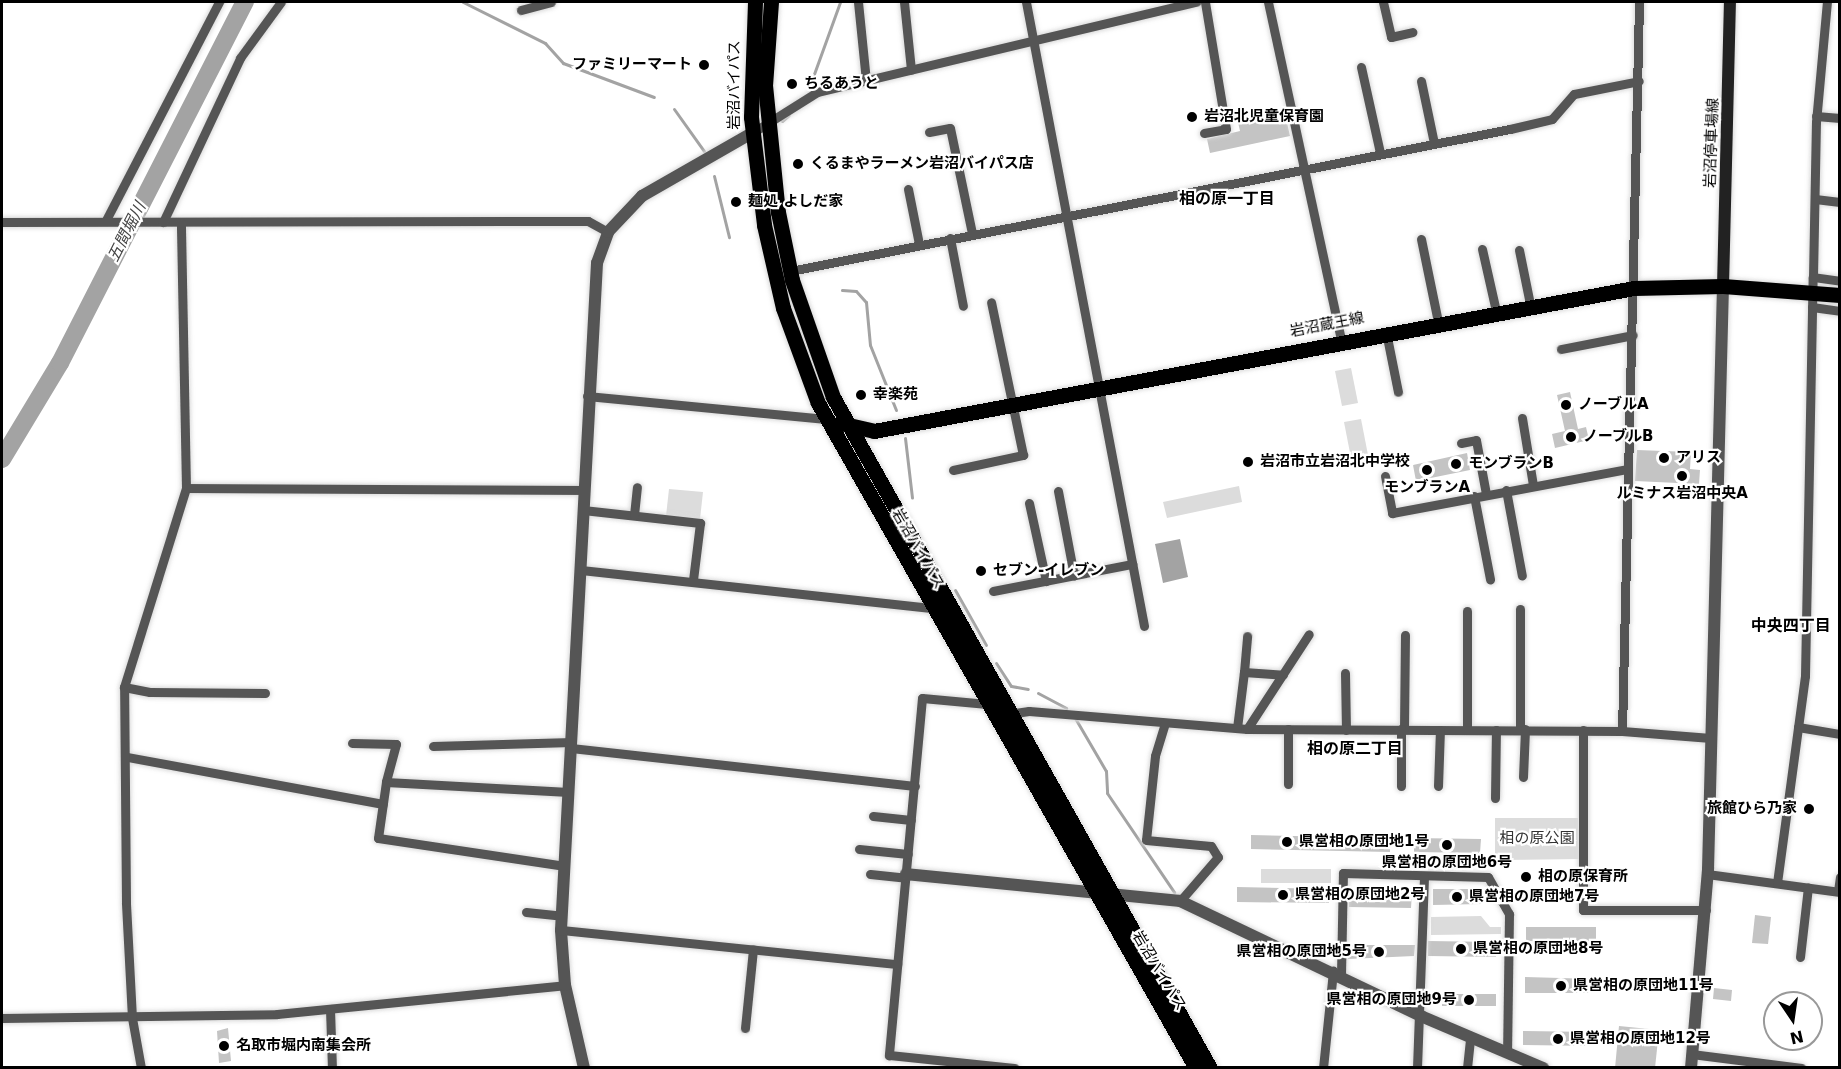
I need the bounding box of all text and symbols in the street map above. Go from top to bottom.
street label: 岩沼バイパス [726,40,744,130]
place label: ファミリーマート [572,56,692,74]
marker: ファミリーマート [697,58,711,72]
place label: ちるあうと [804,75,879,93]
marker: ちるあうと [785,77,799,91]
street label: 岩沼停車場線 [1701,98,1723,188]
place label: 岩沼北児童保育園 [1204,108,1324,126]
marker: 岩沼北児童保育園 [1185,110,1199,124]
place label: くるまやラーメン岩沼バイパス店 [810,155,1035,173]
marker: くるまやラーメン岩沼バイパス店 [791,157,805,171]
district label: 相の原一丁目 [1179,189,1275,209]
place label: 麺処 よしだ家 [748,193,843,211]
marker: 麺処 よしだ家 [729,195,743,209]
water label: 五間堀川 [104,199,150,265]
street label: 岩沼蔵王線 [1288,309,1366,341]
place label: 幸楽苑 [873,386,918,404]
marker: 幸楽苑 [854,388,868,402]
place label: ノーブルA [1578,396,1650,414]
marker: ノーブルA [1559,398,1573,412]
place label: ノーブルB [1583,428,1654,446]
marker: ノーブルB [1564,430,1578,444]
place label: アリス [1676,449,1721,467]
marker: アリス [1657,451,1671,465]
place label: 岩沼市立岩沼北中学校 [1260,453,1410,471]
marker: 岩沼市立岩沼北中学校 [1241,455,1255,469]
place label: モンブランB [1468,455,1554,473]
marker: モンブランB [1449,457,1463,471]
marker: モンブランA [1420,463,1434,477]
marker: ルミナス岩沼中央A [1675,469,1689,483]
place label: モンブランA [1384,479,1470,497]
place label: ルミナス岩沼中央A [1616,485,1748,503]
street label: 岩沼バイパス [888,506,948,592]
place label: セブン-イレブン [993,562,1104,580]
marker: セブン-イレブン [974,564,988,578]
district label: 中央四丁目 [1751,616,1831,636]
district label: 相の原二丁目 [1307,739,1403,759]
place label: 旅館ひら乃家 [1707,800,1797,818]
marker: 旅館ひら乃家 [1802,802,1816,816]
park label: 相の原公園 [1500,830,1574,848]
place label: 県営相の原団地1号 [1299,833,1429,851]
marker: 県営相の原団地1号 [1280,835,1294,849]
marker: 県営相の原団地6号 [1440,838,1454,852]
place label: 県営相の原団地6号 [1382,854,1512,872]
place label: 相の原保育所 [1538,868,1628,886]
marker: 相の原保育所 [1519,870,1533,884]
place label: 県営相の原団地2号 [1295,886,1425,904]
marker: 県営相の原団地2号 [1276,888,1290,902]
place label: 県営相の原団地7号 [1469,888,1599,906]
marker: 県営相の原団地7号 [1450,890,1464,904]
street label: 岩沼バイパス [1128,928,1190,1014]
place label: 県営相の原団地8号 [1473,940,1603,958]
marker: 県営相の原団地8号 [1454,942,1468,956]
place label: 県営相の原団地5号 [1237,943,1367,961]
marker: 県営相の原団地5号 [1372,945,1386,959]
place label: 県営相の原団地11号 [1573,977,1714,995]
marker: 県営相の原団地11号 [1554,979,1568,993]
place label: 県営相の原団地9号 [1327,991,1457,1009]
north arrow [1763,991,1823,1051]
marker: 県営相の原団地9号 [1462,993,1476,1007]
text: N [1788,1026,1805,1048]
place label: 県営相の原団地12号 [1570,1030,1711,1048]
marker: 県営相の原団地12号 [1551,1032,1565,1046]
place label: 名取市堀内南集会所 [236,1037,371,1055]
marker: 名取市堀内南集会所 [217,1039,231,1053]

